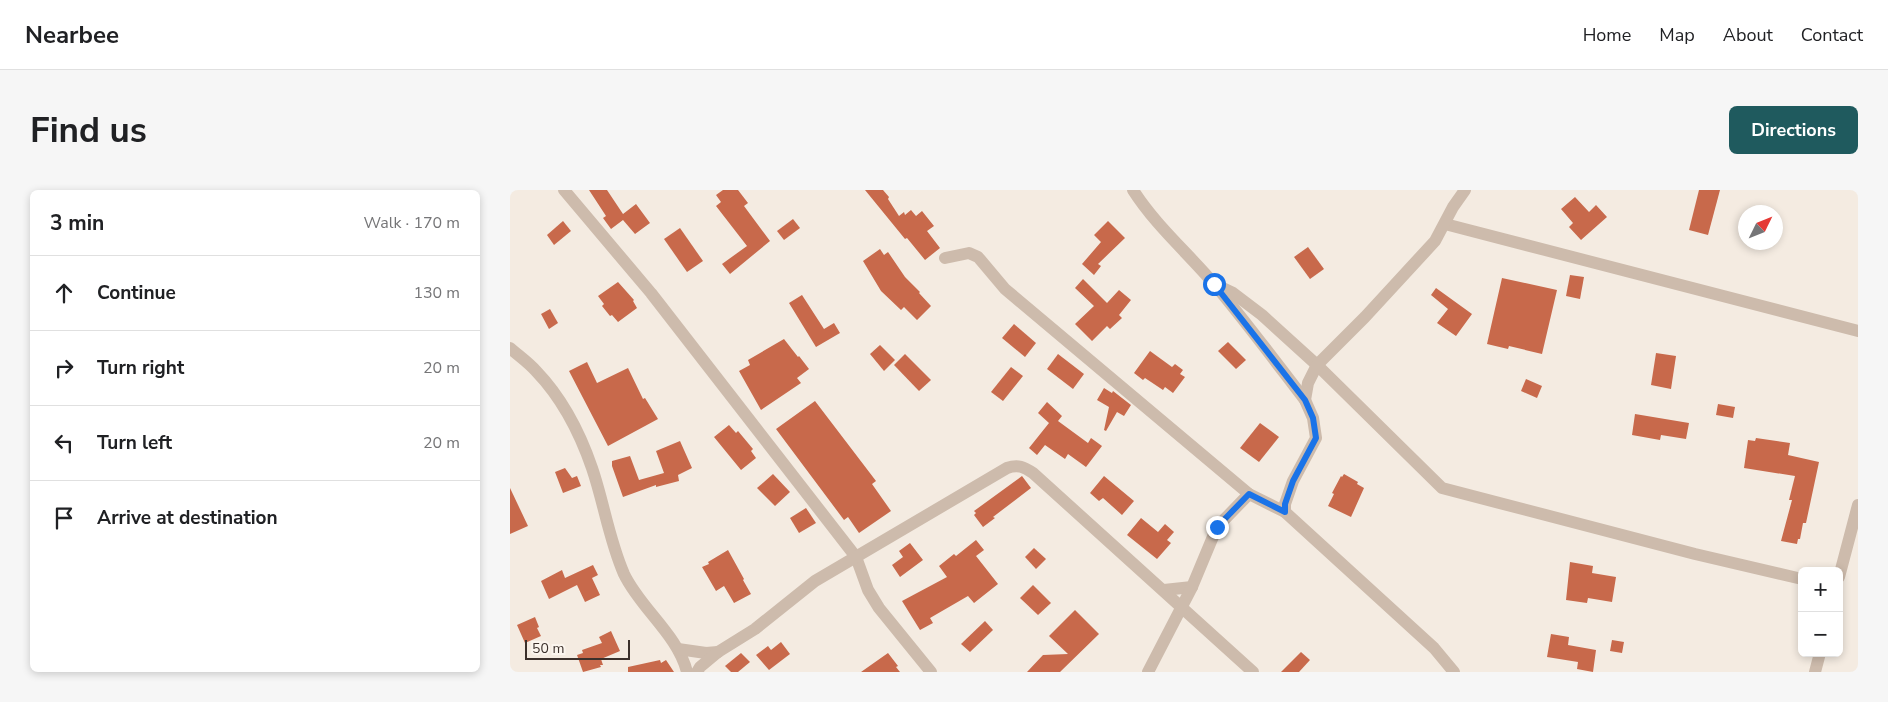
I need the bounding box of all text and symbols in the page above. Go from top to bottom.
text: Nearbee [25,19,119,51]
text: Home [1583,23,1631,47]
text: Map [1659,23,1695,47]
text: About [1723,23,1773,47]
text: Contact [1801,23,1863,47]
button: Directions [1729,106,1858,154]
text: Find us [30,107,147,154]
north arrow [1738,205,1783,250]
text: 3 min [50,209,104,237]
text: Walk · 170 m [364,212,460,234]
route start [1203,273,1226,296]
icon: ahead [50,279,78,307]
text: Continue [97,280,176,306]
text: 130 m [413,282,460,304]
icon: right [50,354,78,382]
text: Turn right [97,355,184,381]
text: 20 m [423,357,460,379]
icon: left [50,429,78,457]
text: Turn left [97,430,172,456]
text: 20 m [423,432,460,454]
icon: arrive [50,504,78,532]
text: Arrive at destination [97,505,278,531]
route end [1206,516,1229,539]
map controls [1798,567,1843,657]
button: + [1798,567,1843,612]
button: − [1798,612,1843,657]
scale bar [525,637,630,660]
text: 50 m [532,639,564,658]

